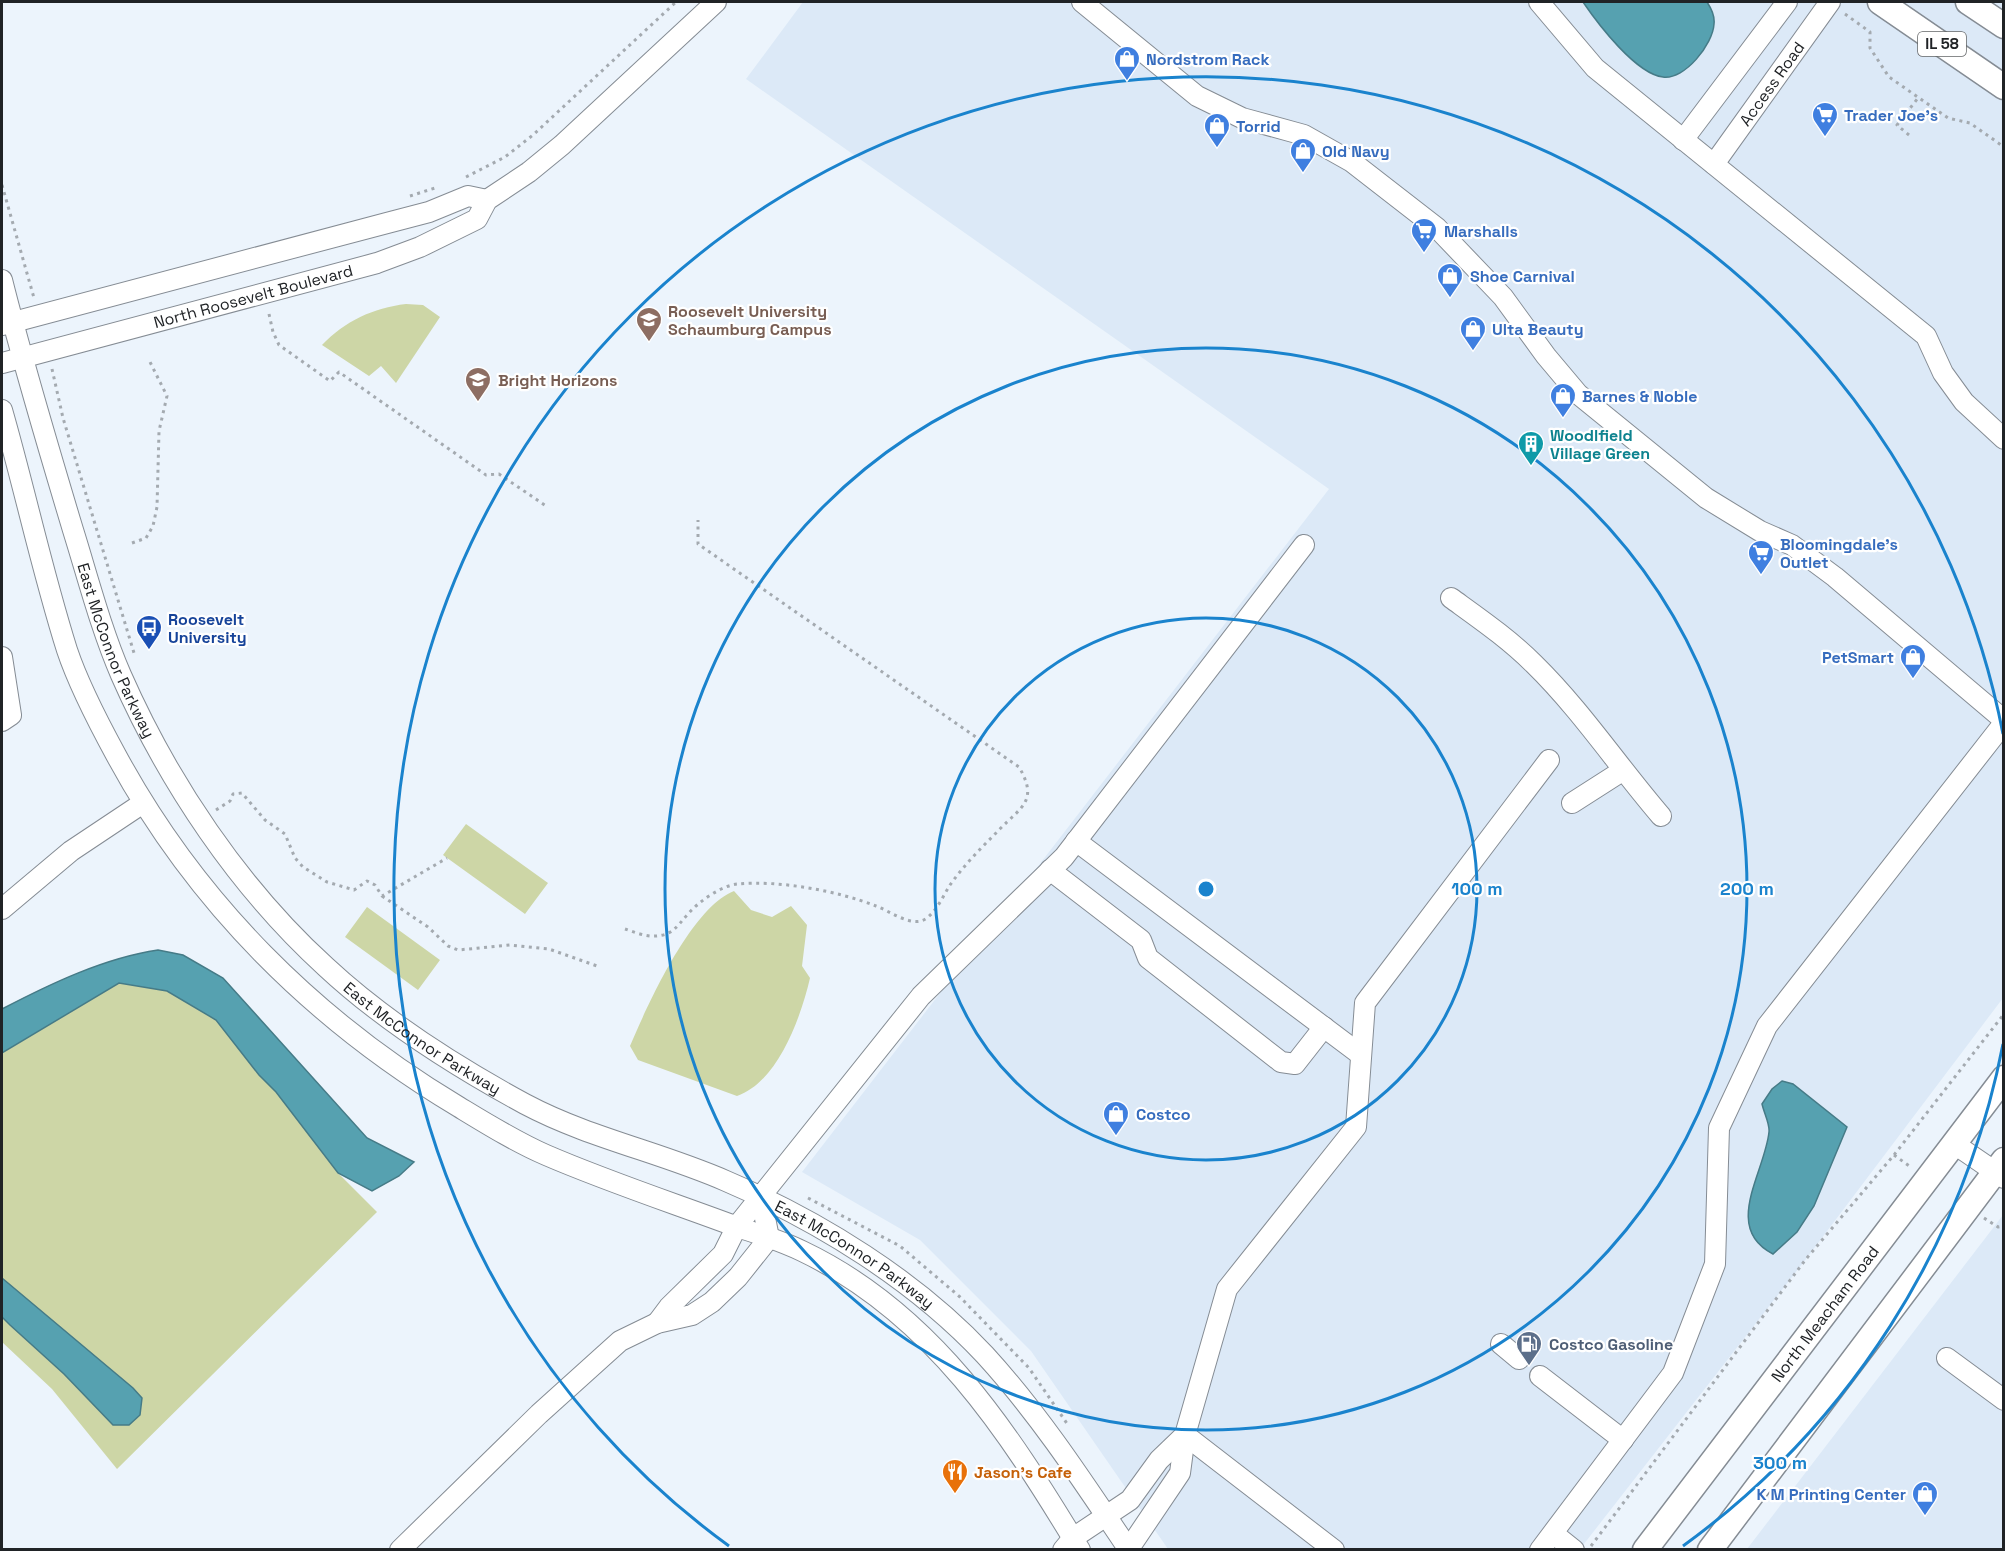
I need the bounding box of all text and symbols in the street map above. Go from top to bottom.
road number: IL 58 [1918,32,1966,56]
street label: Access Road [1735,37,1809,130]
shop icon: Nordstrom Rack [1112,44,1142,82]
place label: Nordstrom Rack [1146,49,1269,70]
supermarket icon: Trader Joe's [1810,100,1840,138]
place label: Trader Joe's [1844,105,1938,126]
shop icon: Torrid [1202,111,1232,149]
place label: Torrid [1236,116,1281,137]
shop icon: Old Navy [1288,136,1318,174]
place label: Old Navy [1322,141,1390,162]
supermarket icon: Marshalls [1409,216,1439,254]
place label: Marshalls [1444,221,1518,242]
street label: North Roosevelt Boulevard [151,260,355,333]
shop icon: Shoe Carnival [1435,261,1465,299]
place label: Shoe Carnival [1470,266,1575,287]
place label: Roosevelt University Schaumburg Campus [668,301,832,340]
school or university icon: Roosevelt University Schaumburg Campus [634,305,664,343]
shop icon: Ulta Beauty [1458,314,1488,352]
place label: Ulta Beauty [1492,319,1584,340]
school or university icon: Bright Horizons [463,365,493,403]
place label: Bright Horizons [498,370,618,391]
shop icon: Barnes & Noble [1548,381,1578,419]
place label: Barnes & Noble [1582,386,1697,407]
place label: Woodlfield Village Green [1550,425,1650,464]
building icon: Woodlfield Village Green [1516,429,1546,467]
place label: Bloomingdale's Outlet [1780,534,1898,573]
supermarket icon: Bloomingdale's Outlet [1746,538,1776,576]
street label: East McConnor Parkway [73,561,160,741]
place label: Roosevelt University [168,609,247,648]
bus stop icon: Roosevelt University [134,613,164,651]
shop icon: PetSmart [1898,642,1928,680]
place label: PetSmart [1822,647,1894,668]
text: 100 m [1451,877,1503,900]
text: 200 m [1720,877,1774,900]
centre of rings [1196,879,1216,899]
street label: East McConnor Parkway [339,977,505,1099]
shop icon: Costco [1101,1099,1131,1137]
place label: Costco [1136,1104,1191,1125]
street label: East McConnor Parkway [771,1195,938,1314]
street label: North Meacham Road [1767,1242,1884,1386]
fuel station icon: Costco Gasoline [1514,1329,1544,1367]
place label: Costco Gasoline [1549,1334,1673,1355]
text: 300 m [1753,1451,1807,1474]
restaurant icon: Jason's Cafe [940,1457,970,1495]
place label: Jason's Cafe [974,1462,1072,1483]
shop icon: K M Printing Center [1910,1479,1940,1517]
place label: K M Printing Center [1756,1484,1906,1505]

